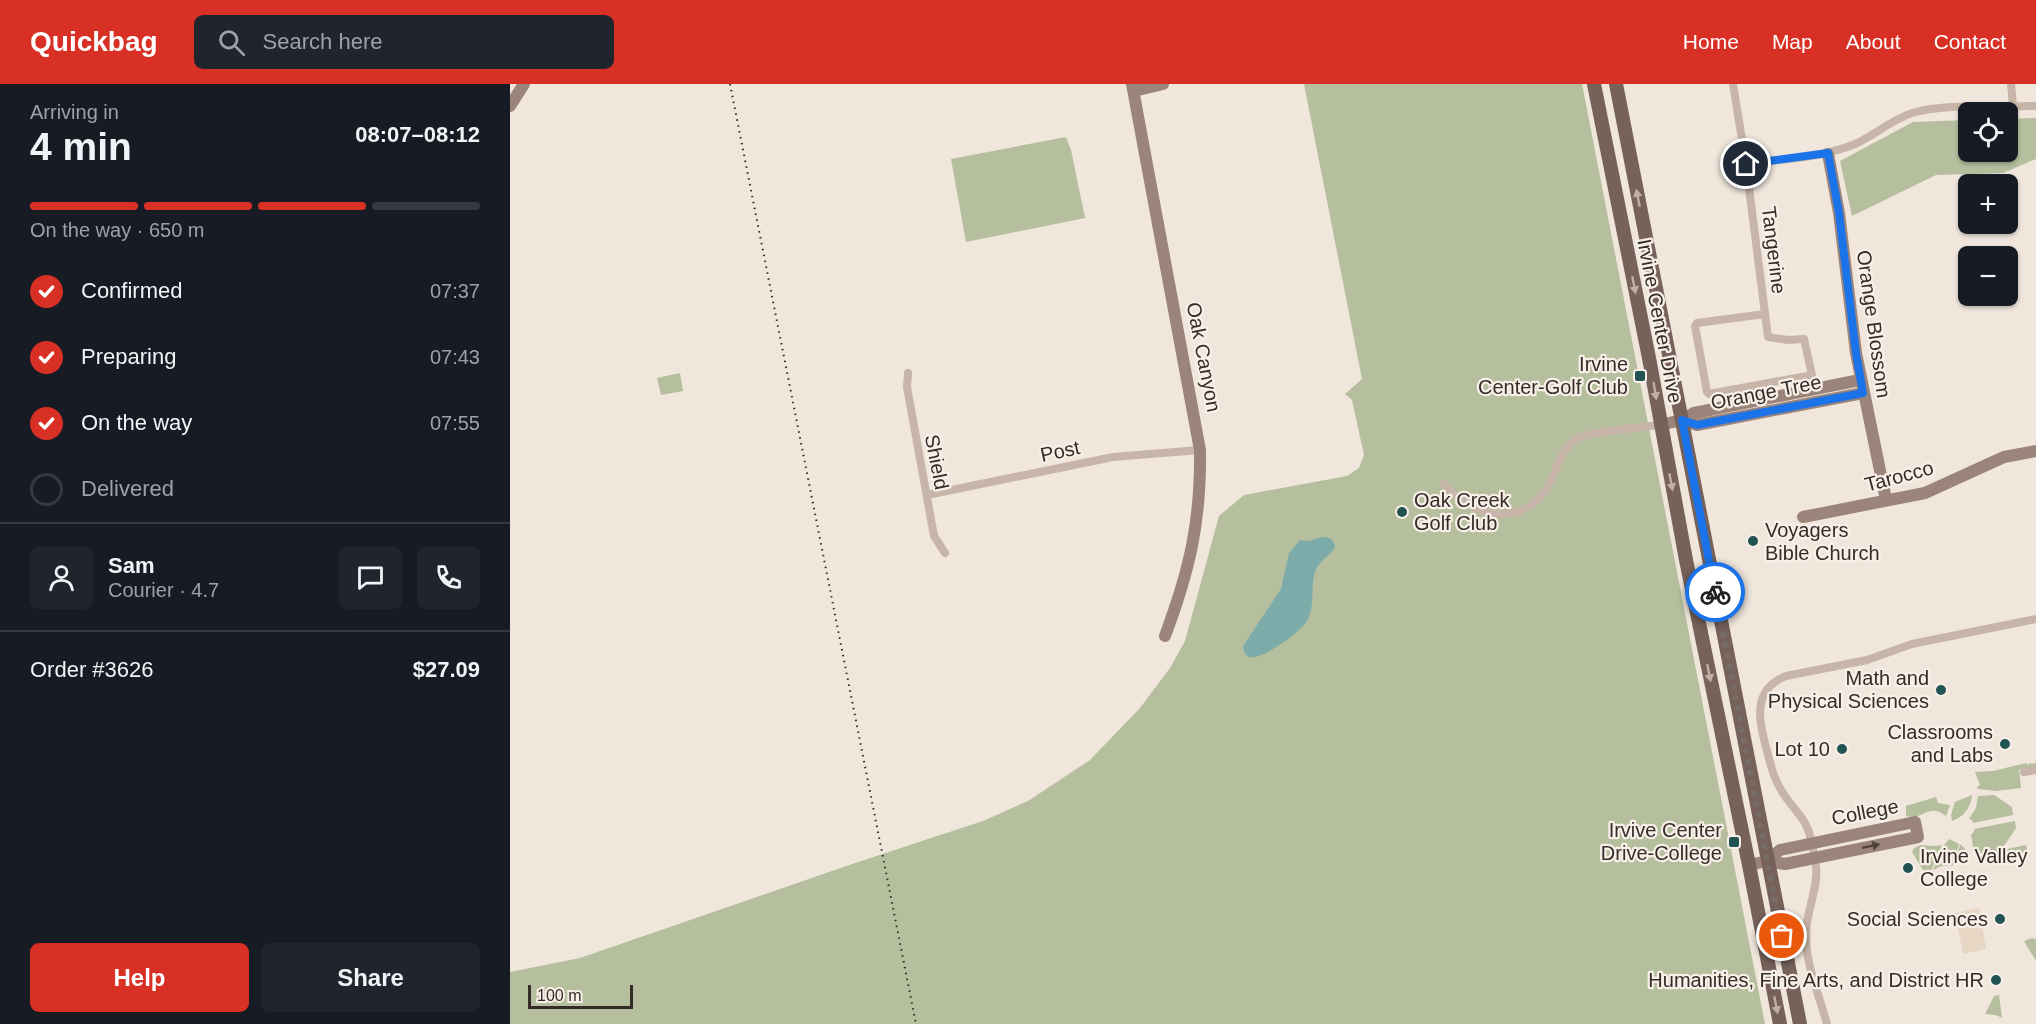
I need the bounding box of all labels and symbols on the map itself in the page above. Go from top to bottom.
pin [1720,138,1771,189]
one-way arrow [1633,188,1642,207]
street label: Tangerine [1758,205,1790,295]
street label: Irvine Center Drive [1633,237,1687,405]
street label: Orange Blossom [1853,249,1895,399]
one-way arrow [1630,276,1640,295]
street label: Oak Canyon [1183,300,1225,414]
place label: Irvine Center-Golf Club [1478,353,1628,398]
marker: Irvine Center-Golf Club [1633,369,1647,383]
street label: Orange Tree [1709,370,1823,414]
one-way arrow [1650,382,1659,401]
street label: Shield [921,433,953,491]
street label: Post [1038,436,1082,466]
street label: Tarocco [1862,456,1936,496]
one-way arrow [1667,473,1676,492]
place label: Oak Creek Golf Club [1414,489,1511,534]
marker: Oak Creek Golf Club [1395,505,1409,519]
place label: Voyagers Bible Church [1765,519,1880,564]
marker: Voyagers Bible Church [1746,534,1760,548]
courier [1685,562,1745,622]
one-way arrow [1705,664,1714,683]
place label: Math and Physical Sciences [1768,667,1929,712]
marker: Math and Physical Sciences [1934,683,1948,697]
place label: Classrooms and Labs [1887,721,1993,766]
marker: Classrooms and Labs [1998,737,2012,751]
place label: Lot 10 [1774,738,1830,760]
marker: Lot 10 [1835,742,1849,756]
street label: College [1830,795,1900,829]
place label: Irvive Center Drive-College [1601,819,1722,864]
marker: Irvive Center Drive-College [1727,835,1741,849]
one-way arrow [1862,841,1881,850]
place label: Irvine Valley College [1920,845,2027,890]
marker: Irvine Valley College [1901,861,1915,875]
place label: Social Sciences [1847,908,1988,930]
pin [1756,910,1807,961]
marker: Social Sciences [1993,912,2007,926]
place label: Humanities, Fine Arts, and District HR [1648,969,1984,991]
marker: Humanities, Fine Arts, and District HR [1989,973,2003,987]
scale bar [528,982,633,1010]
one-way arrow [1772,996,1781,1015]

